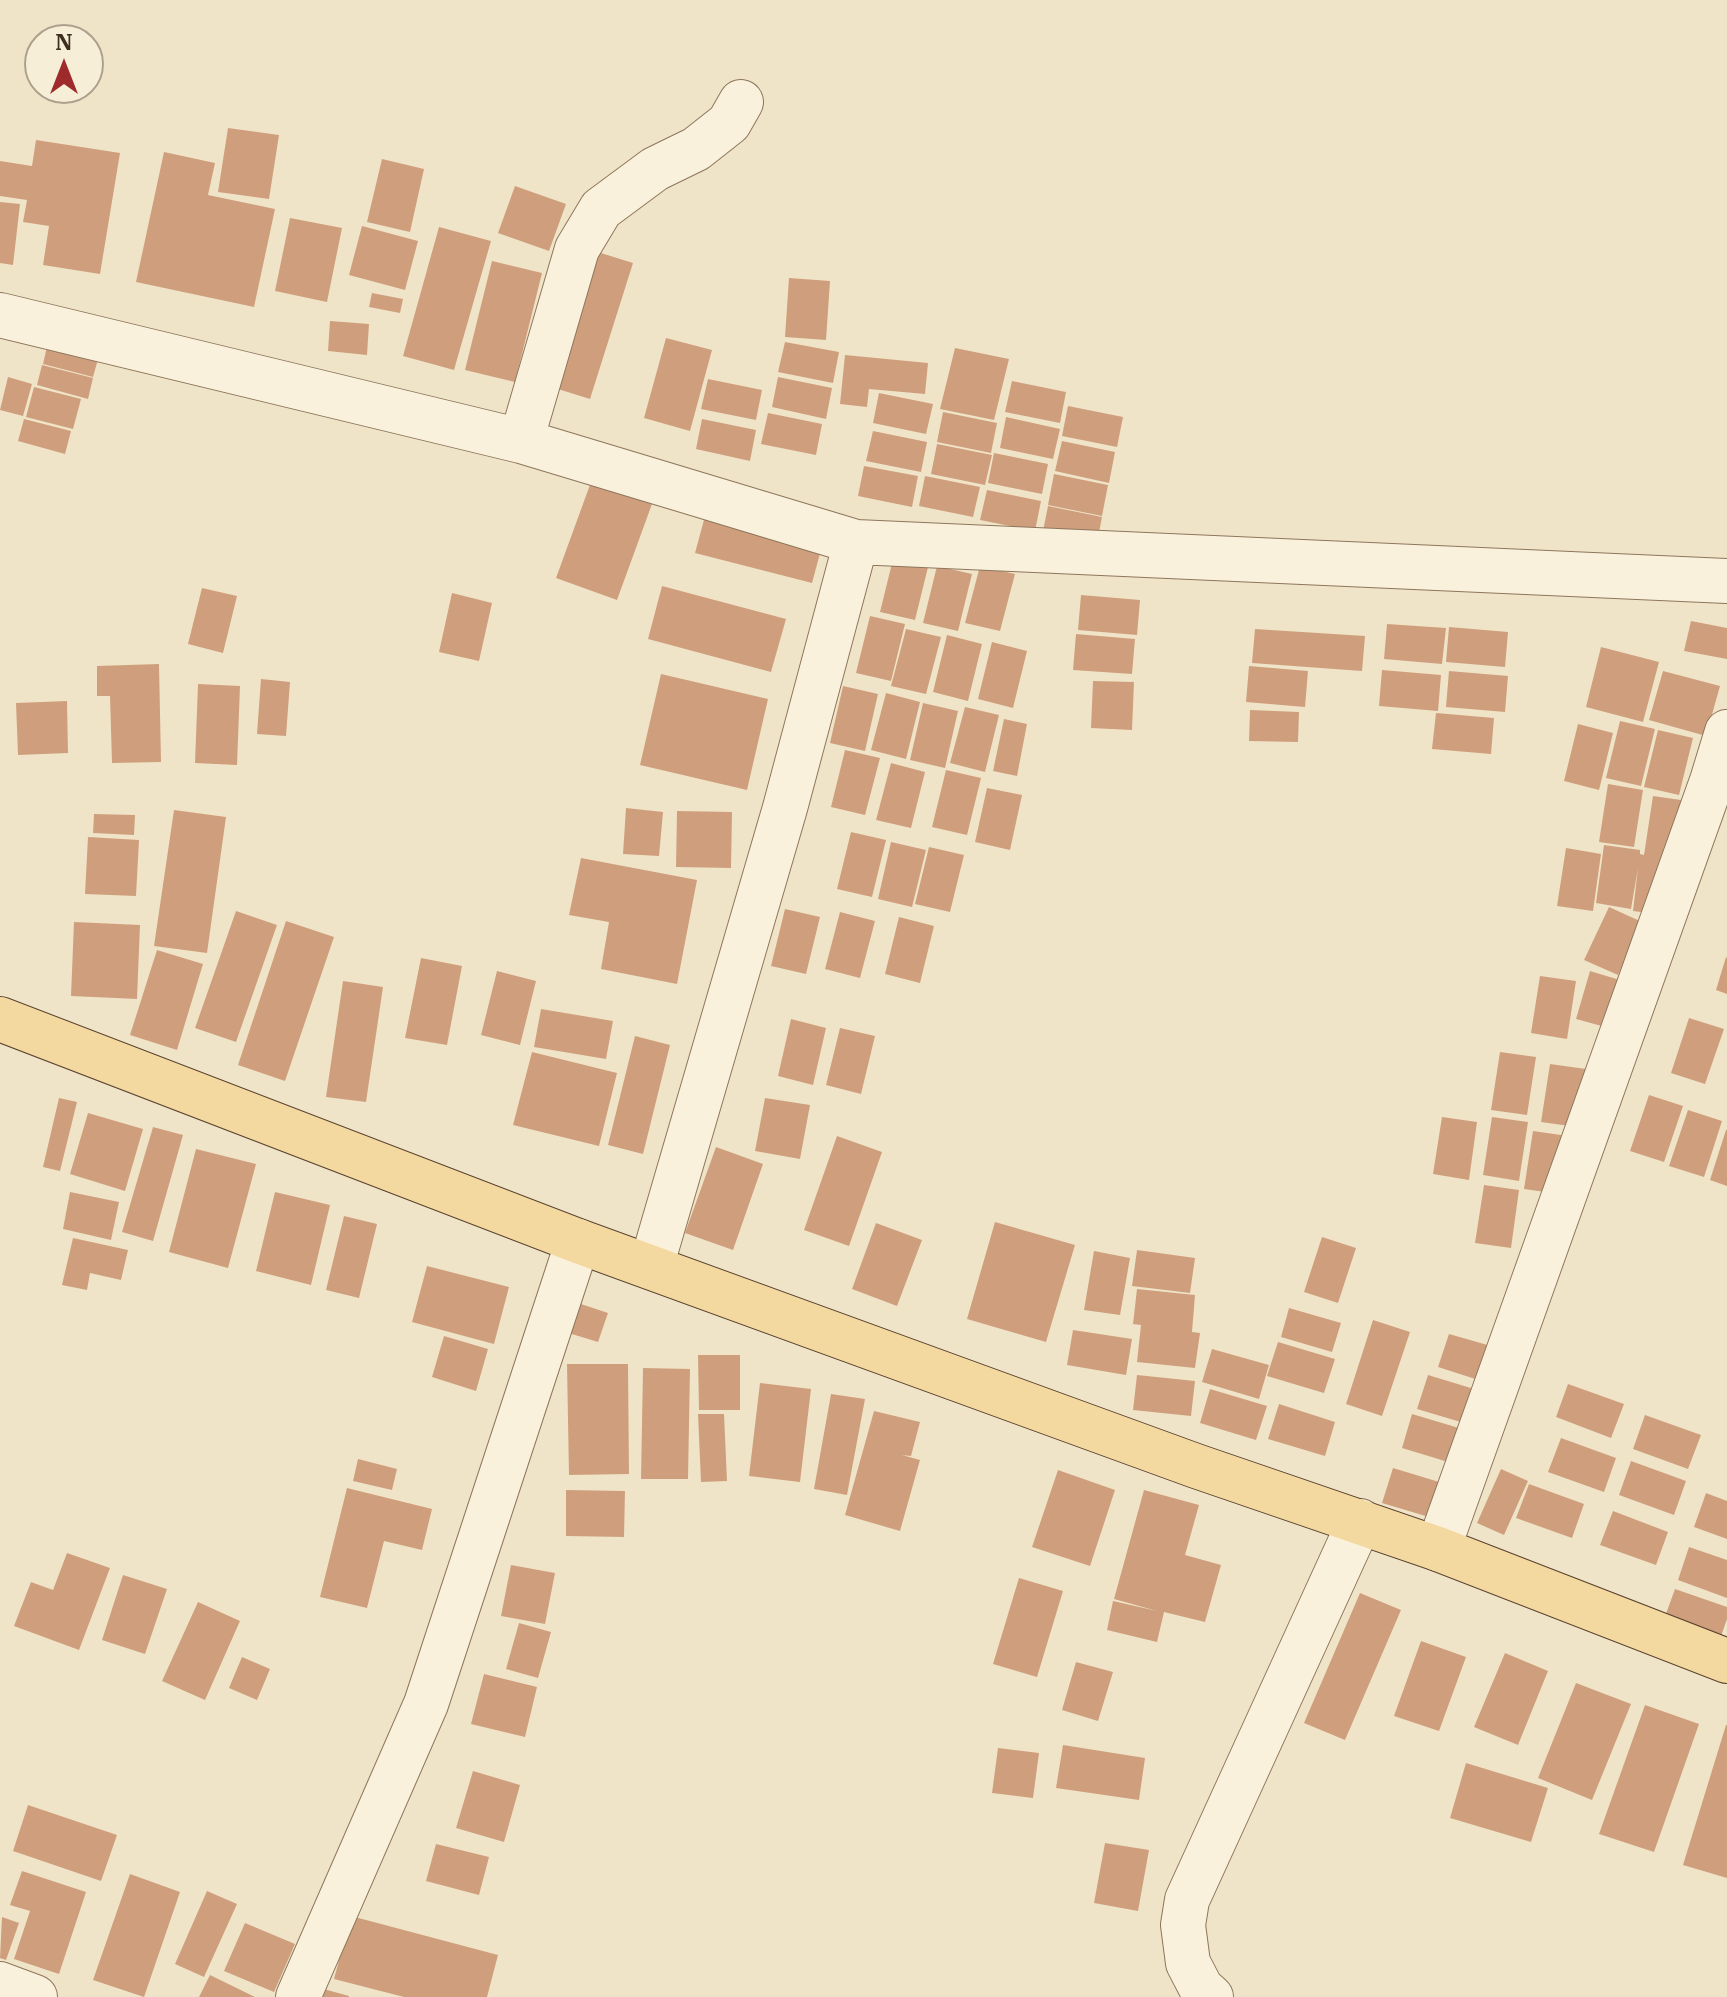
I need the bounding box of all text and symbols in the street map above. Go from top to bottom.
north arrow [24,24,104,104]
text: N [55,27,73,56]

